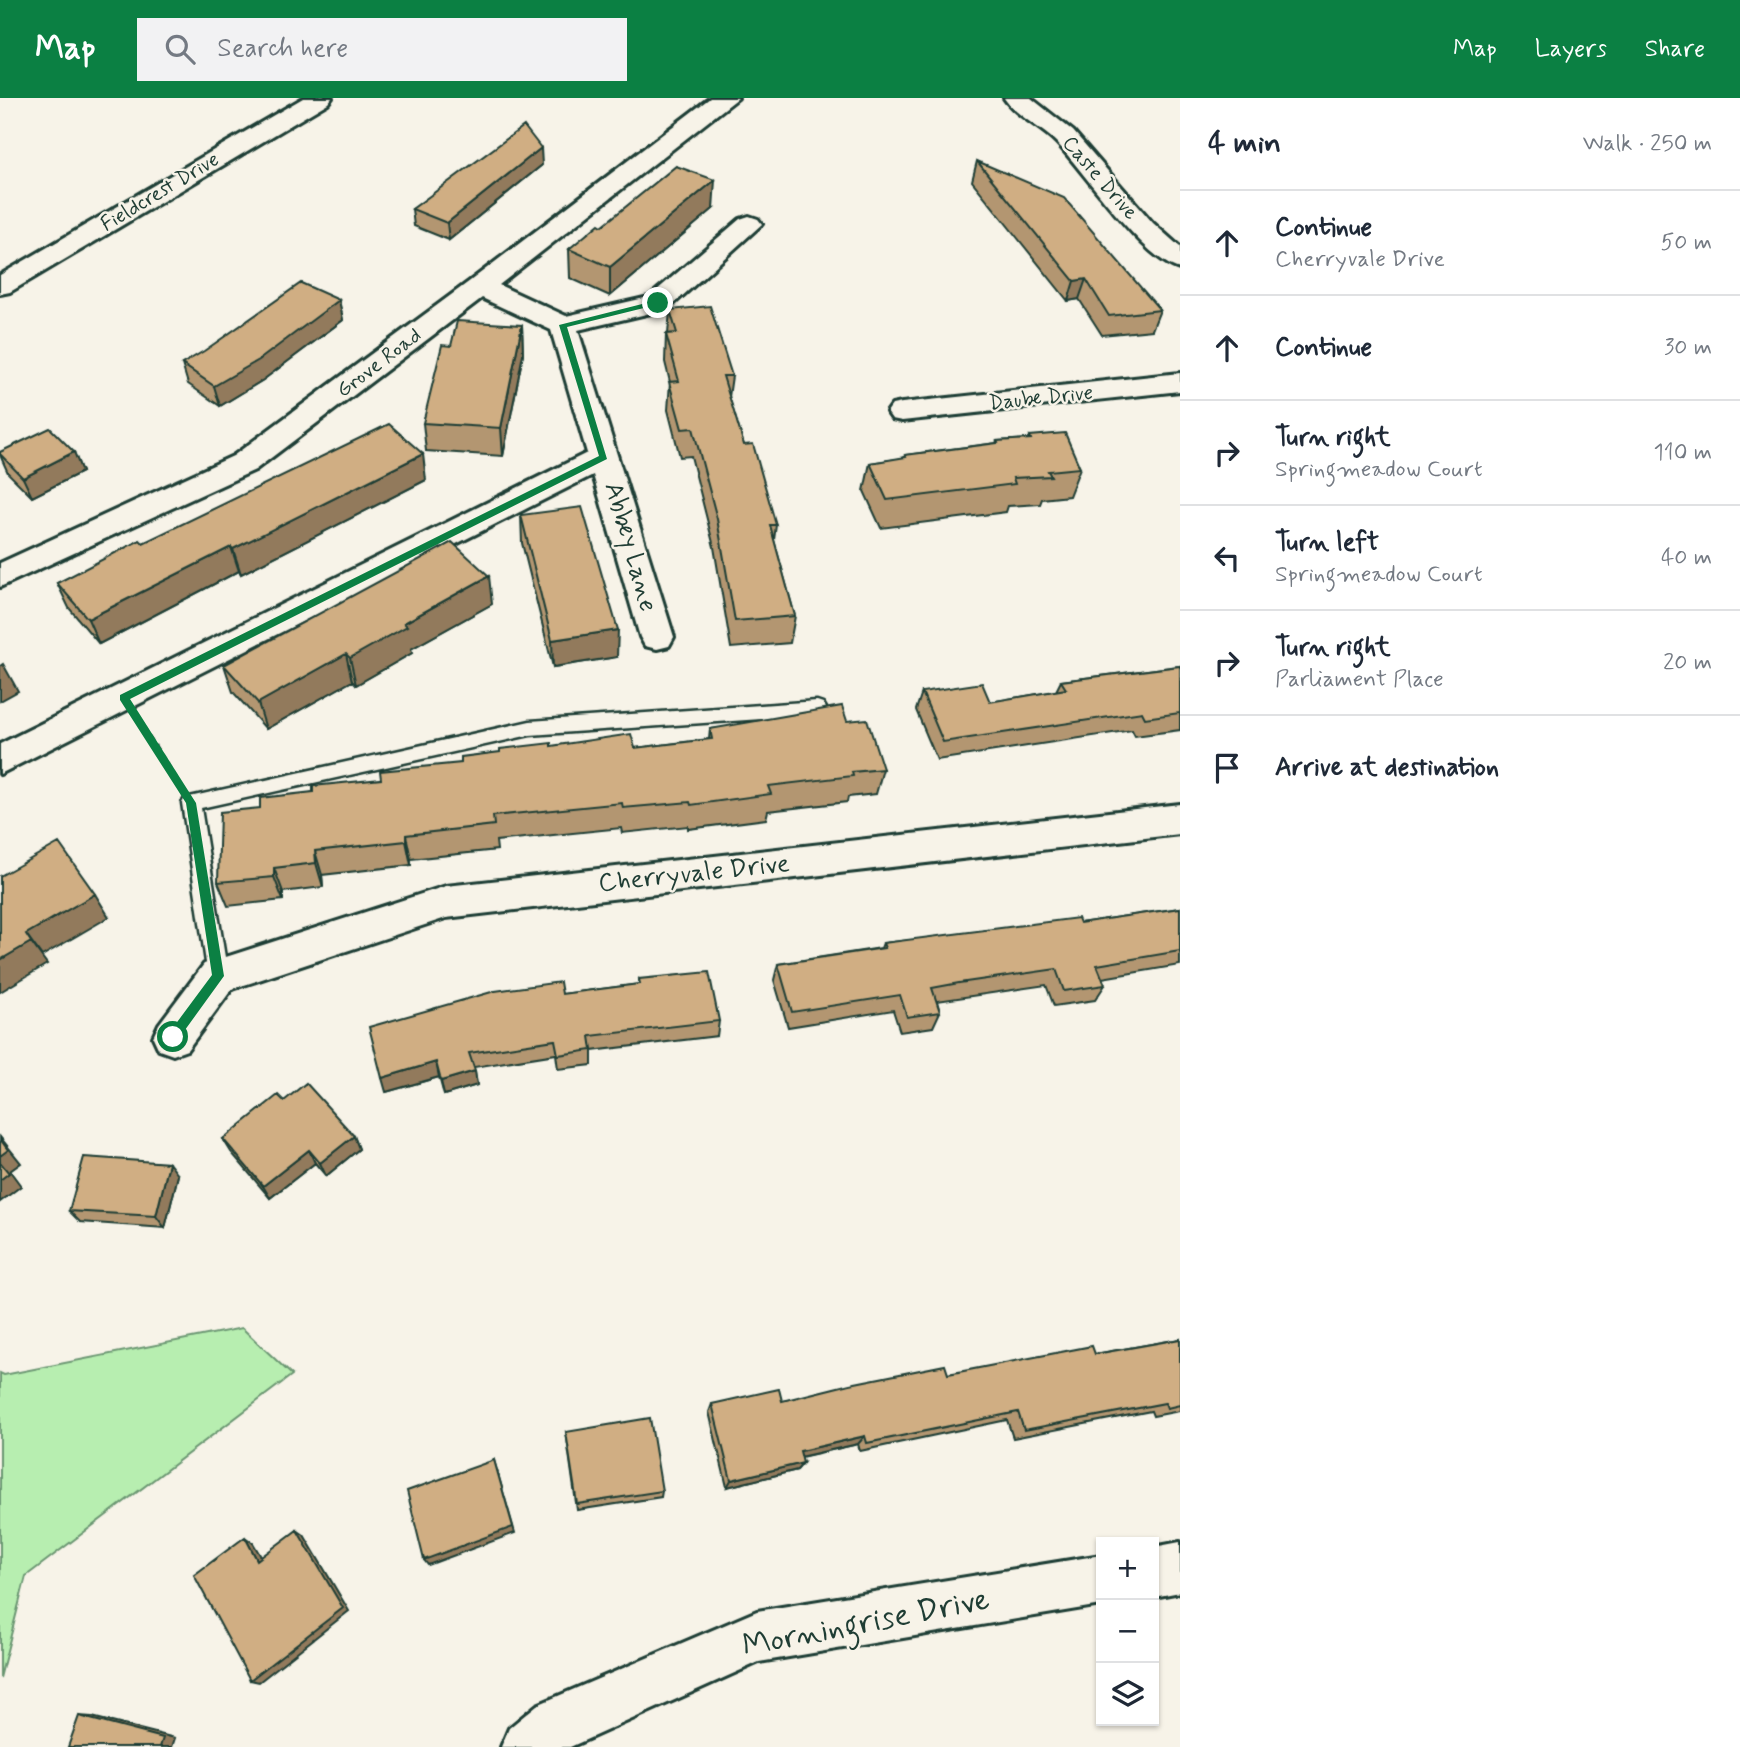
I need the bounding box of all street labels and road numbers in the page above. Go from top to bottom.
street label: Caste Drive [1056,130,1144,226]
street label: Fieldcrest Drive [95,146,225,238]
street label: Grove Road [331,322,427,404]
street label: Daube Drive [987,379,1095,417]
street label: Abbey Lane [595,478,665,616]
street label: Cherryvale Drive [597,847,791,901]
street label: Morningrise Drive [739,1578,994,1671]

